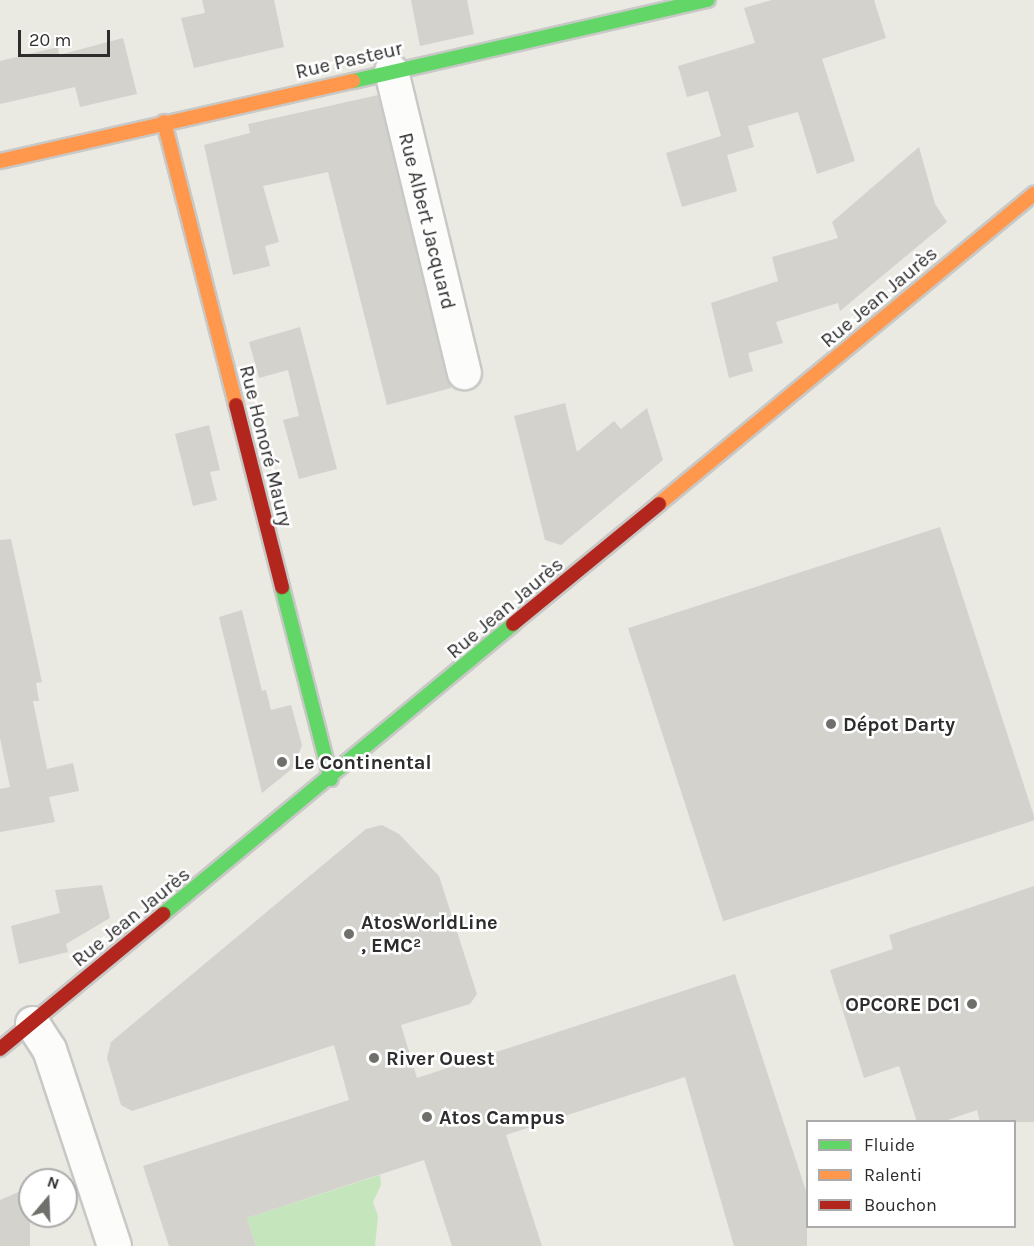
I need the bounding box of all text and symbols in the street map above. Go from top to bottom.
scale bar [21,18,112,56]
text: 20 m [29,29,71,51]
street label: Rue Pasteur [293,36,405,84]
street label: Rue Albert Jacquard [393,130,461,312]
street label: Rue Jean Jaurès [816,241,942,353]
street label: Rue Honoré Maury [234,363,298,529]
street label: Rue Jean Jaurès [442,552,568,664]
place label: Dépot Darty [843,712,955,736]
marker: Dépot Darty [824,717,838,731]
place label: Le Continental [294,750,432,774]
marker: Le Continental [275,755,289,769]
street label: Rue Jean Jaurès [67,862,195,972]
place label: AtosWorldLine , EMC² [361,910,498,957]
marker: AtosWorldLine , EMC² [342,927,356,941]
place label: OPCORE DC1 [845,992,960,1016]
marker: OPCORE DC1 [965,997,979,1011]
place label: River Ouest [386,1046,495,1070]
marker: River Ouest [367,1051,381,1065]
place label: Atos Campus [439,1105,565,1129]
marker: Atos Campus [420,1110,434,1124]
legend [806,1120,1016,1228]
text: Fluide [864,1134,915,1156]
text: Ralenti [864,1164,922,1186]
north arrow [18,1168,78,1228]
text: N [45,1172,62,1193]
text: Bouchon [864,1194,937,1216]

